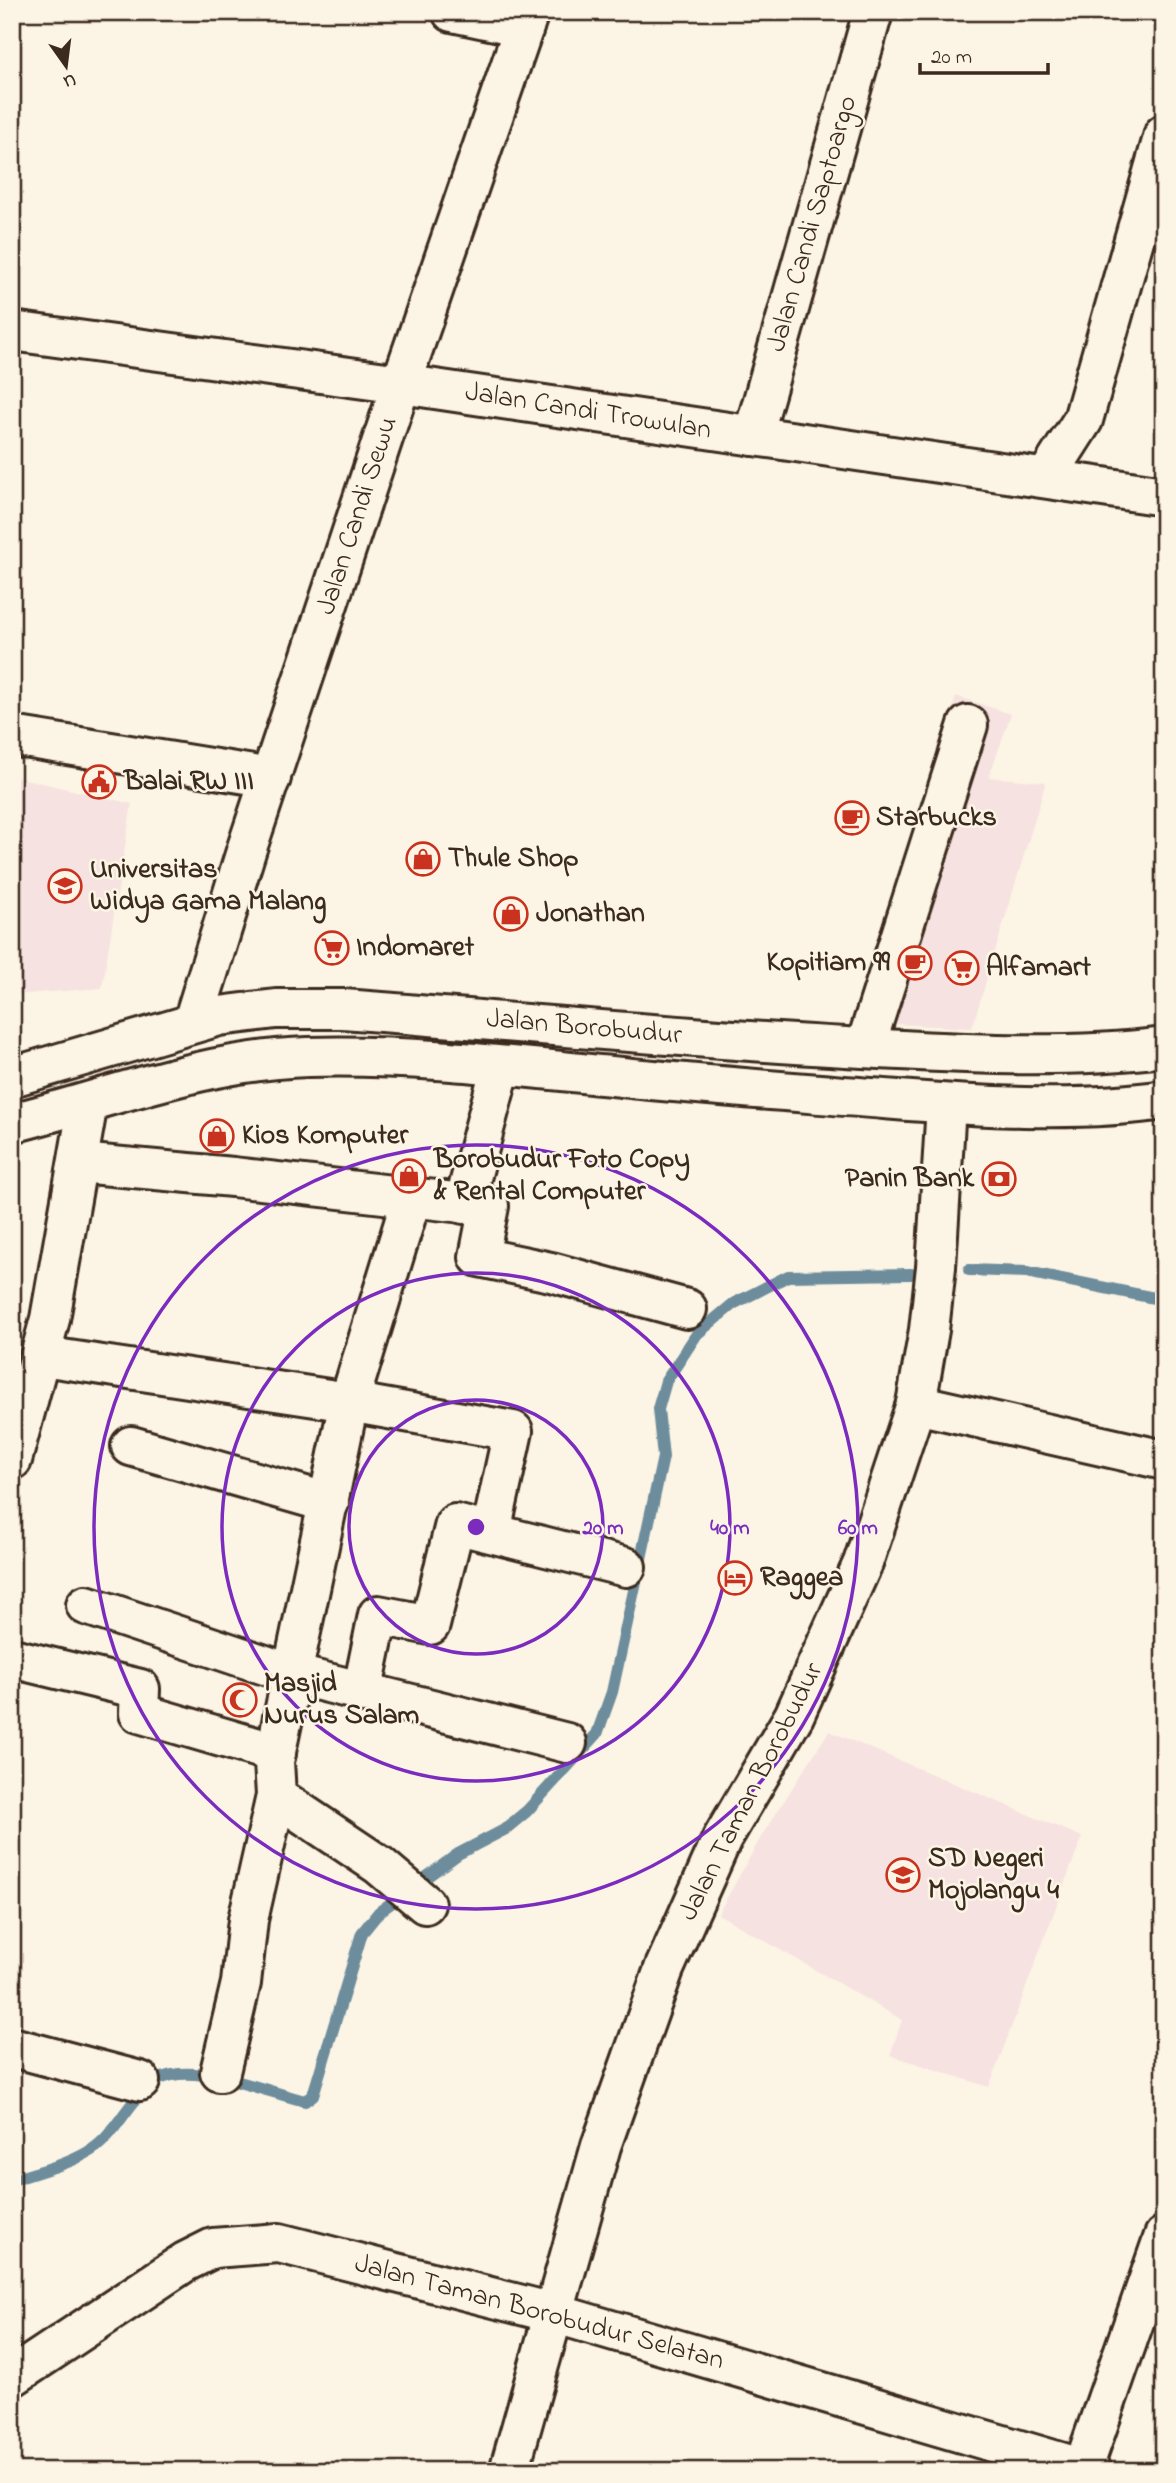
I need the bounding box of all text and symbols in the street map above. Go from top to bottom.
north arrow [32,32,102,102]
scale bar [920,32,1048,76]
text: 20 m [931,43,972,73]
text: U [60,66,79,95]
street label: Jalan Candi Saptoargo [757,91,869,357]
street label: Jalan Candi Trowulan [462,372,714,452]
street label: Jalan Candi Sewu [307,412,409,620]
place label: Balai RW III [122,762,254,803]
public building icon: Balai RW III [80,763,118,801]
place label: Starbucks [876,798,997,839]
cafe icon: Starbucks [833,799,871,837]
place label: Thule Shop [448,839,579,880]
shop icon: Thule Shop [404,840,442,878]
place label: Universitas Widya Gama Malang [90,850,326,924]
school or university icon: Universitas Widya Gama Malang [46,867,84,905]
place label: Jonathan [536,894,645,935]
shop icon: Jonathan [492,895,530,933]
place label: Indomaret [356,928,475,969]
supermarket icon: Indomaret [313,929,351,967]
place label: Kopitiam 99 [766,943,891,984]
cafe icon: Kopitiam 99 [896,944,934,982]
place label: Alfamart [986,948,1092,989]
supermarket icon: Alfamart [943,949,981,987]
street label: Jalan Borobudur [484,999,684,1057]
place label: Kios Komputer [242,1116,409,1157]
shop icon: Kios Komputer [198,1117,236,1155]
place label: Borobudur Foto Copy & Rental Computer [432,1140,690,1213]
shop icon: Borobudur Foto Copy & Rental Computer [390,1157,428,1195]
place label: Panin Bank [845,1159,975,1200]
bank icon: Panin Bank [980,1160,1018,1198]
text: 20 m [581,1514,624,1544]
text: 40 m [710,1514,750,1544]
text: 60 m [838,1514,878,1544]
centre of rings [464,1515,488,1539]
place label: Raggea [760,1558,843,1600]
hotel icon: Raggea [716,1559,754,1597]
street label: Jalan Taman Borobudur [669,1655,835,1928]
place label: Masjid Nurus Salam [264,1664,420,1737]
mosque icon: Masjid Nurus Salam [221,1681,259,1719]
place label: SD Negeri Mojolangu 4 [928,1839,1059,1913]
school or university icon: SD Negeri Mojolangu 4 [884,1856,922,1894]
street label: Jalan Taman Borobudur Selatan [350,2244,728,2382]

